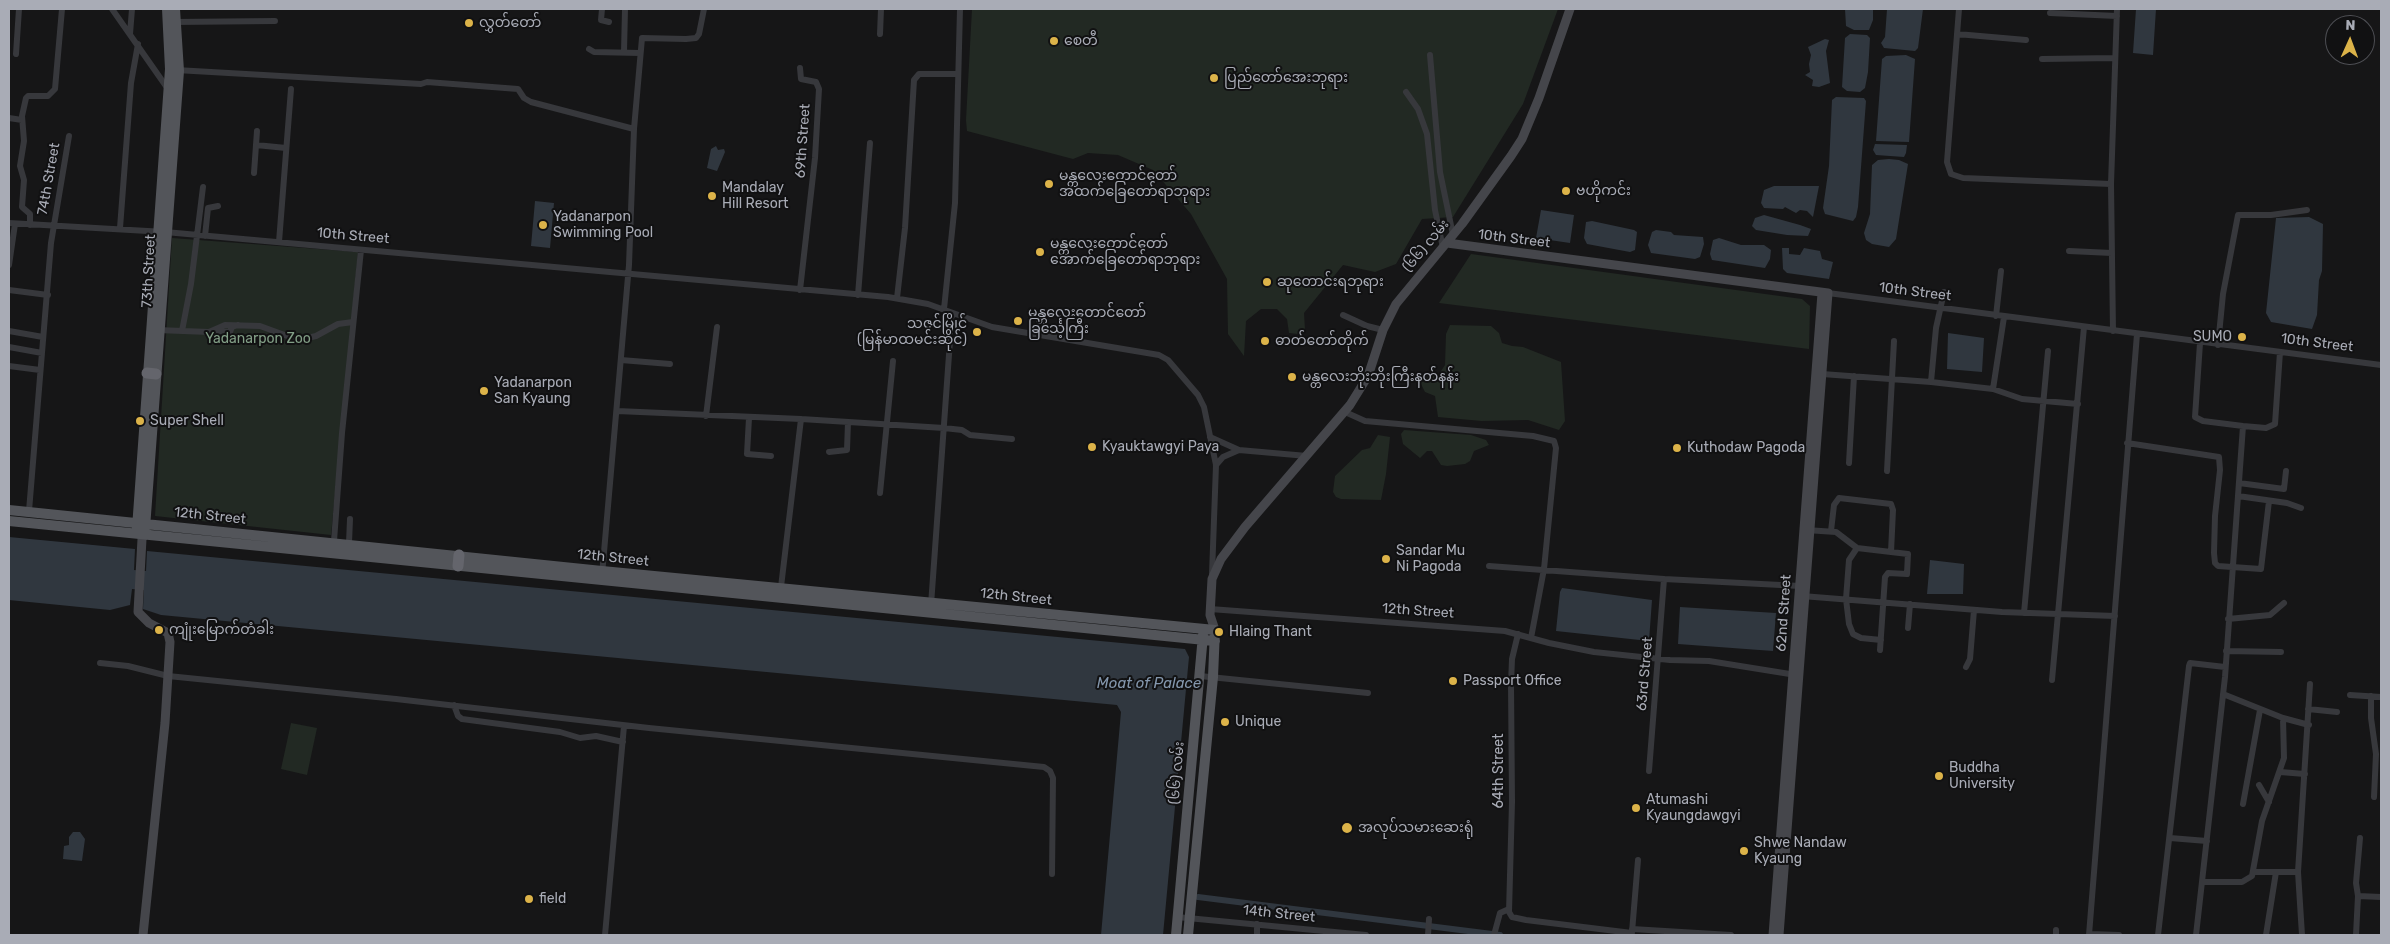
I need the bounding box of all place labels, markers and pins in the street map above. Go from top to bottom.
place label: လွှတ်တော် [479,15,541,31]
marker: လွှတ်တော် [463,17,475,29]
place label: စေတီ [1064,33,1098,49]
marker: စေတီ [1048,35,1060,47]
place label: ပြည်တော်အေးဘုရား [1224,70,1348,86]
marker: ပြည်တော်အေးဘုရား [1208,72,1220,84]
place label: မန္တ‌လေးတောင်တော် အထက်ခြေတော်ရာဘုရား‌ [1059,168,1210,200]
marker: မန္တ‌လေးတောင်တော် အထက်ခြေတော်ရာဘုရား‌ [1043,178,1055,190]
place label: Mandalay Hill Resort [722,180,789,212]
place label: ဗဟိုကင်း [1576,183,1631,199]
marker: ဗဟိုကင်း [1560,185,1572,197]
marker: Mandalay Hill Resort [706,190,718,202]
place label: Yadanarpon Swimming Pool [553,209,653,242]
marker: Yadanarpon Swimming Pool [537,219,549,231]
place label: မန္တ‌လေးတောင်တော် အောက်ခြေတော်ရာဘုရား‌ [1050,236,1200,268]
marker: မန္တ‌လေးတောင်တော် အောက်ခြေတော်ရာဘုရား‌ [1034,246,1046,258]
place label: ဆုတောင်းရဘုရား [1277,274,1384,290]
marker: ဆုတောင်းရဘုရား [1261,276,1273,288]
place label: မန္တလေးတောင်တော် ‌ခြင်္သေ့ကြီး [1028,305,1146,338]
marker: မန္တလေးတောင်တော် ‌ခြင်္သေ့ကြီး [1012,315,1024,327]
place label: သဇင်မြိုင် (မြန်မာထမင်းဆိုင်) [857,316,967,348]
marker: သဇင်မြိုင် (မြန်မာထမင်းဆိုင်) [971,326,983,338]
place label: SUMO [2193,329,2232,345]
marker: SUMO [2236,331,2248,343]
place label: ဓာတ်တော်တိုက် [1275,333,1369,349]
marker: ဓာတ်တော်တိုက် [1259,335,1271,347]
place label: မန္တလေးဘိုးဘိုးကြီးနတ်နန်း [1302,369,1459,385]
marker: မန္တလေးဘိုးဘိုးကြီးနတ်နန်း [1286,371,1298,383]
place label: Yadanarpon San Kyaung [494,375,572,408]
marker: Yadanarpon San Kyaung [478,385,490,397]
place label: Super Shell [150,413,224,429]
marker: Super Shell [134,415,146,427]
place label: Kyauktawgyi Paya [1102,439,1219,455]
place label: Kuthodaw Pagoda [1687,440,1805,456]
marker: Kyauktawgyi Paya [1086,441,1098,453]
marker: Kuthodaw Pagoda [1671,442,1683,454]
place label: Sandar Mu Ni Pagoda [1396,543,1465,576]
marker: Sandar Mu Ni Pagoda [1380,553,1392,565]
place label: ကျုံးမြောက်တံခါး [169,622,274,638]
marker: ကျုံးမြောက်တံခါး [153,624,165,636]
place label: Hlaing Thant [1229,624,1312,640]
marker: Hlaing Thant [1213,626,1225,638]
place label: Passport Office [1463,673,1561,689]
marker: Passport Office [1447,675,1459,687]
place label: Unique [1235,714,1281,730]
marker: Unique [1219,716,1231,728]
place label: Buddha University [1949,760,2015,792]
marker: Buddha University [1933,770,1945,782]
place label: Atumashi Kyaungdawgyi [1646,792,1741,824]
marker: Atumashi Kyaungdawgyi [1630,802,1642,814]
place label: အလုပ်သမားဆေးရုံ [1358,820,1473,836]
marker: အလုပ်သမားဆေးရုံ [1340,821,1354,835]
place label: Shwe Nandaw Kyaung [1754,835,1847,868]
marker: Shwe Nandaw Kyaung [1738,845,1750,857]
place label: field [539,891,566,907]
marker: field [523,893,535,905]

